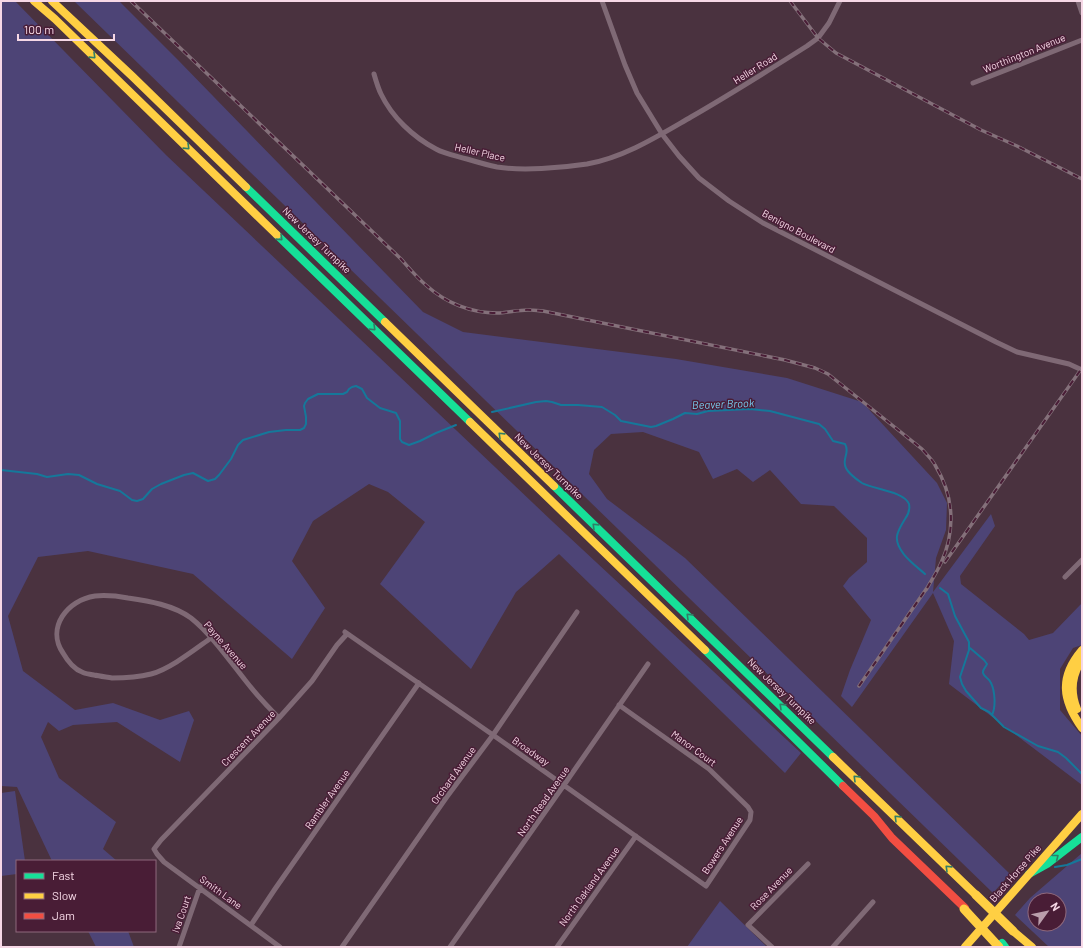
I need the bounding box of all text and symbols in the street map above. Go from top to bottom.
scale bar [18,16,114,42]
text: 100 m [24,22,54,36]
street label: Worthington Avenue [981,31,1067,75]
street label: Heller Road [731,50,779,86]
one-way arrow [88,52,96,59]
street label: Heller Place [454,140,506,164]
one-way arrow [182,142,190,150]
street label: New Jersey Turnpike [280,204,354,276]
street label: Benigno Boulevard [760,207,838,255]
one-way arrow [275,233,283,241]
one-way arrow [368,323,376,331]
water label: Beaver Brook [692,396,755,411]
street label: New Jersey Turnpike [512,430,586,502]
one-way arrow [498,432,506,440]
one-way arrow [592,523,600,530]
one-way arrow [686,614,693,621]
street label: Payne Avenue [202,618,250,672]
street label: New Jersey Turnpike [745,655,819,727]
one-way arrow [779,703,787,711]
street label: Crescent Avenue [218,708,278,768]
street label: Manor Court [669,728,719,769]
street label: Broadway [510,734,552,768]
street label: Orchard Avenue [428,744,478,806]
street label: North Read Avenue [514,764,572,838]
street label: Rambler Avenue [302,767,352,831]
one-way arrow [853,775,861,783]
street label: Bowers Avenue [699,814,745,876]
one-way arrow [894,815,902,823]
street label: Black Horse Pike [987,842,1043,904]
street label: North Oakland Avenue [556,844,622,928]
one-way arrow [1052,855,1059,862]
legend [16,860,156,932]
street label: Rose Avenue [747,864,795,912]
one-way arrow [945,865,953,873]
text: Fast [52,868,75,882]
street label: Smith Lane [198,873,244,911]
text: Slow [52,888,77,902]
north arrow [1027,892,1067,932]
street label: Iva Court [169,893,193,934]
text: N [1048,900,1063,913]
text: Jam [52,908,75,922]

